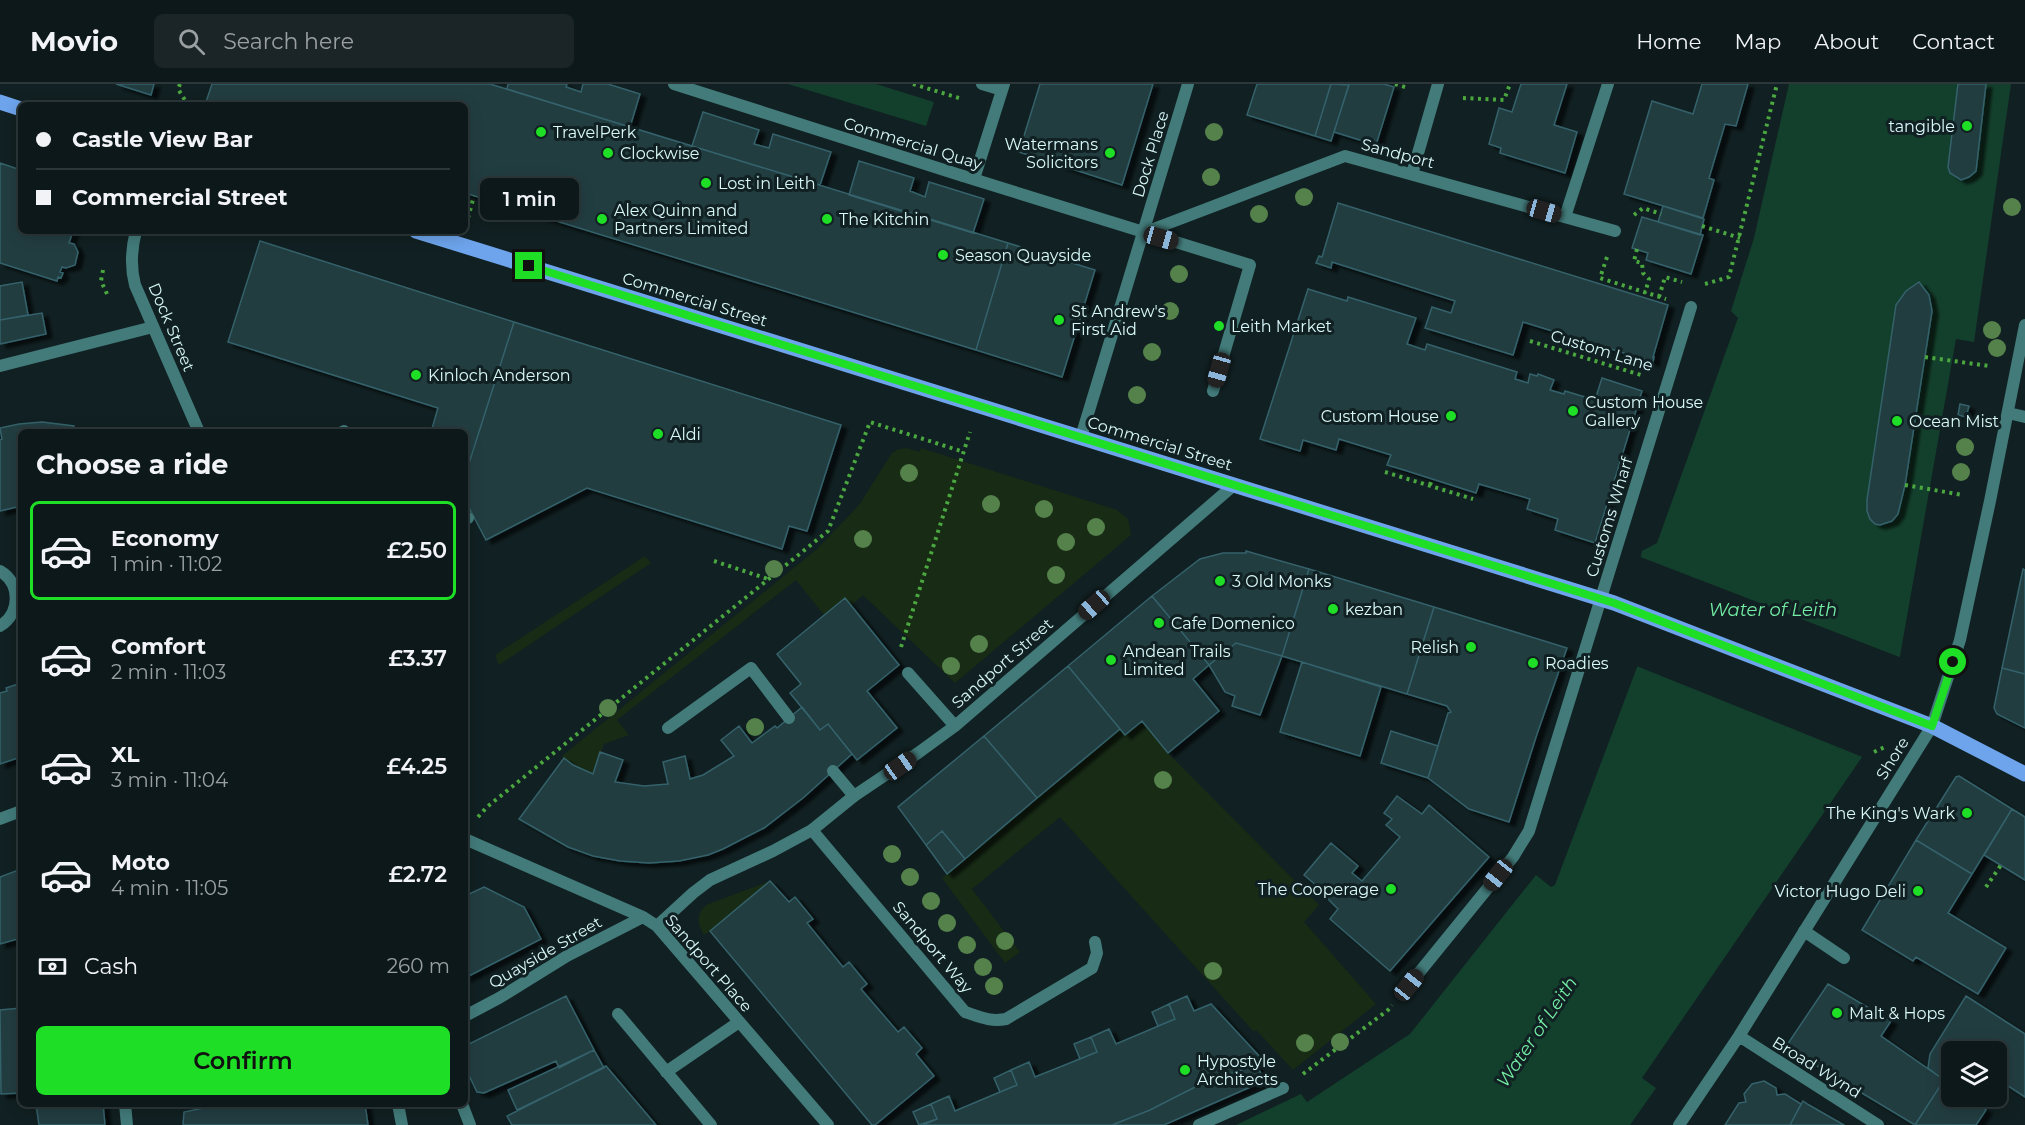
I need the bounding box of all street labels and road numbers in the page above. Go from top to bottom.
street label: Dock Place [1128,108,1173,200]
street label: Commercial Quay [841,113,985,174]
street label: Sandport [1359,135,1437,172]
street label: Commercial Street [620,268,770,331]
street label: Dock Street [144,280,199,375]
street label: Custom Lane [1548,326,1655,375]
street label: Commercial Street [1085,412,1235,475]
street label: Customs Wharf [1582,454,1637,579]
street label: Sandport Street [948,614,1057,712]
street label: Shore [1872,733,1913,783]
street label: Sandport Way [889,898,977,997]
street label: Sandport Place [661,911,756,1016]
street label: Quayside Street [485,912,605,992]
street label: Broad Wynd [1769,1033,1865,1102]

